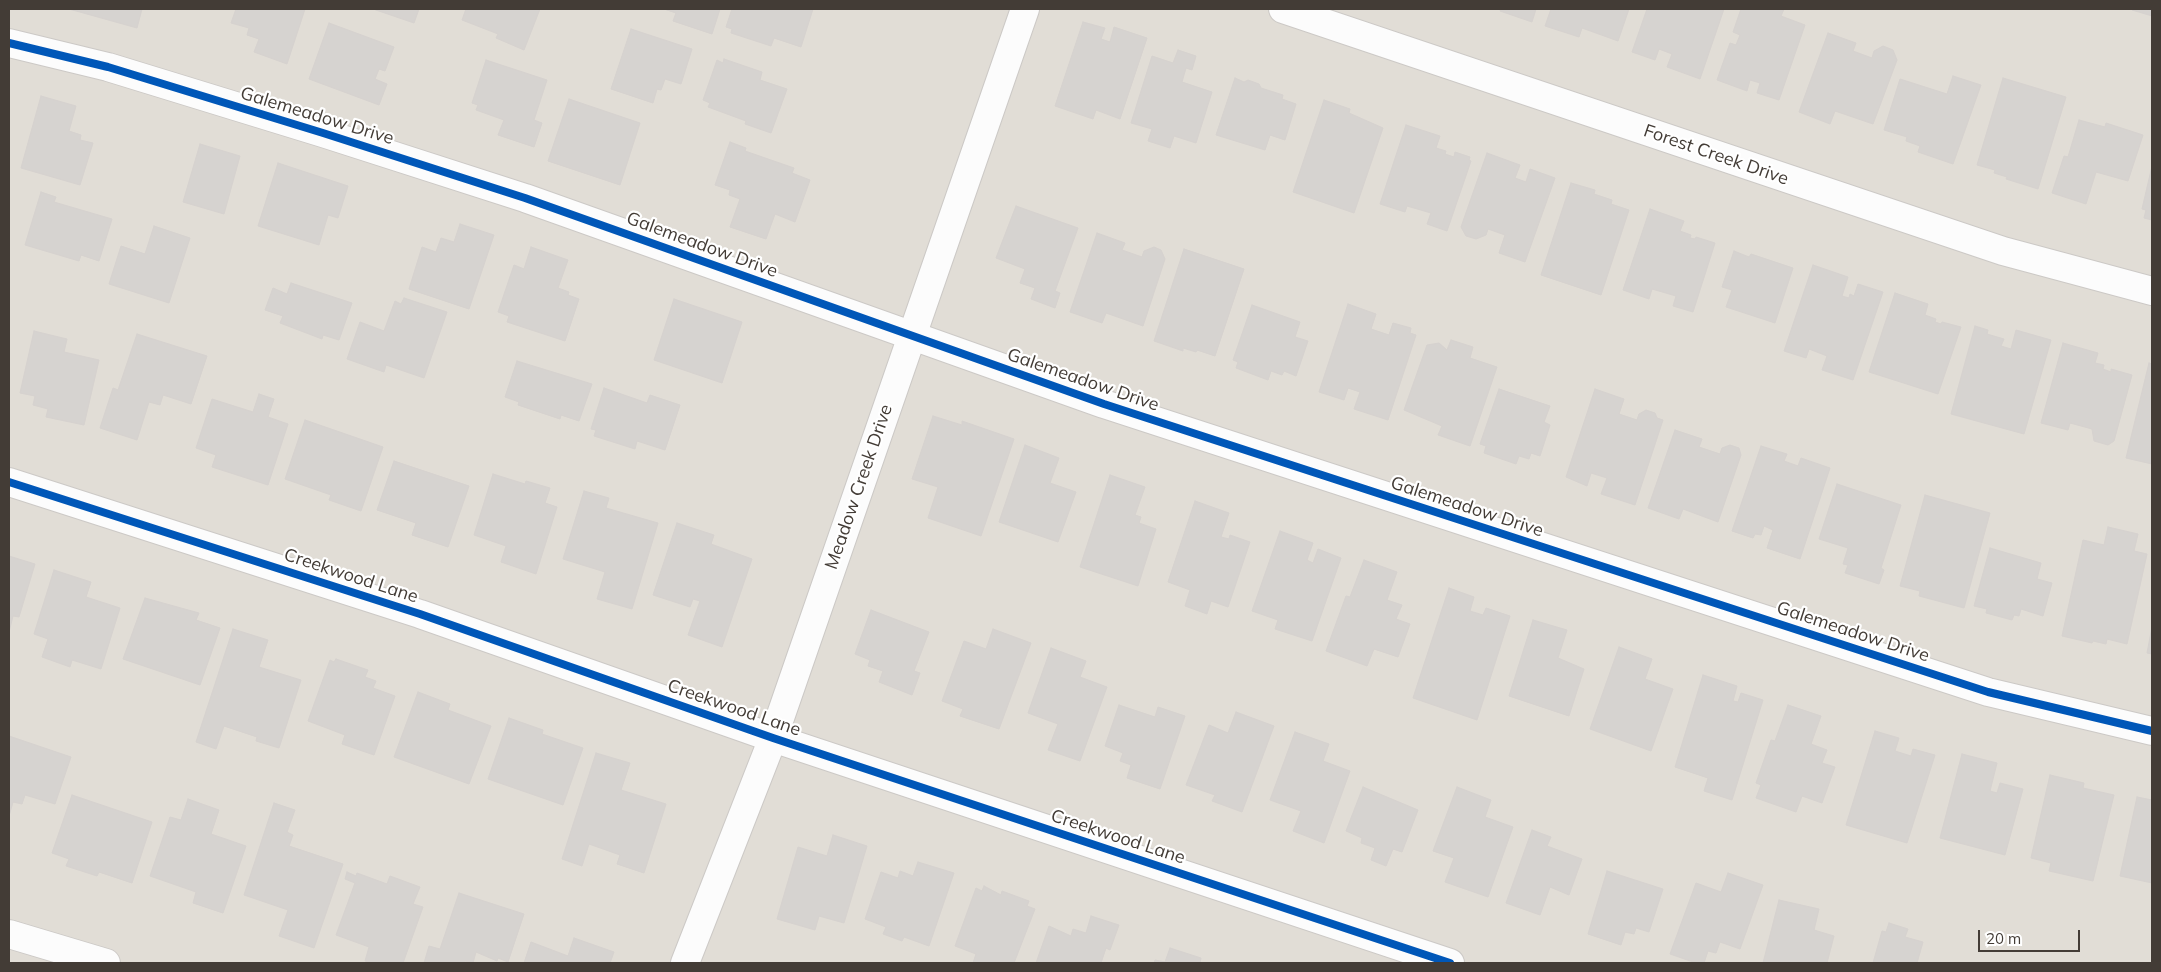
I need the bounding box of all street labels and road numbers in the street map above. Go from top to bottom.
street label: Galemeadow Drive [238,82,396,150]
street label: Forest Creek Drive [1641,120,1791,190]
street label: Galemeadow Drive [624,208,780,282]
street label: Galemeadow Drive [1004,344,1162,416]
street label: Meadow Creek Drive [821,402,897,572]
street label: Galemeadow Drive [1388,472,1546,542]
street label: Creekwood Lane [281,544,421,608]
street label: Galemeadow Drive [1774,597,1932,667]
street label: Creekwood Lane [664,675,804,741]
street label: Creekwood Lane [1048,805,1188,869]

